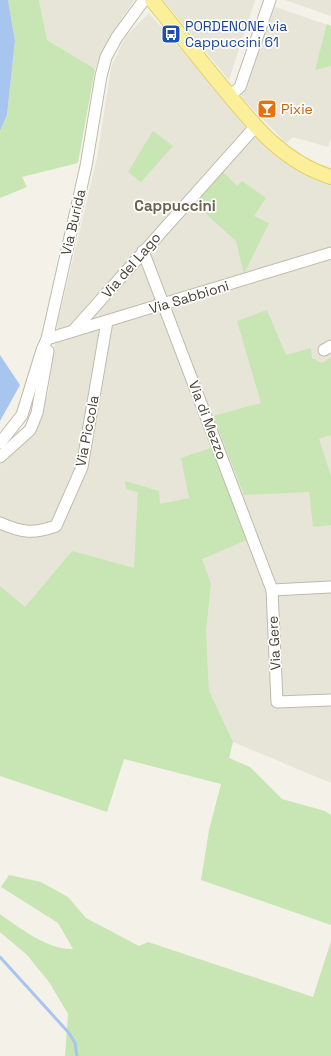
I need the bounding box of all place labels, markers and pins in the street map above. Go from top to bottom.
place label: PORDENONE via Cappuccini 61 [185,17,287,51]
bus stop icon: PORDENONE via Cappuccini 61 [160,23,182,45]
bar icon: Pixie [256,98,278,120]
place label: Pixie [281,100,313,118]

